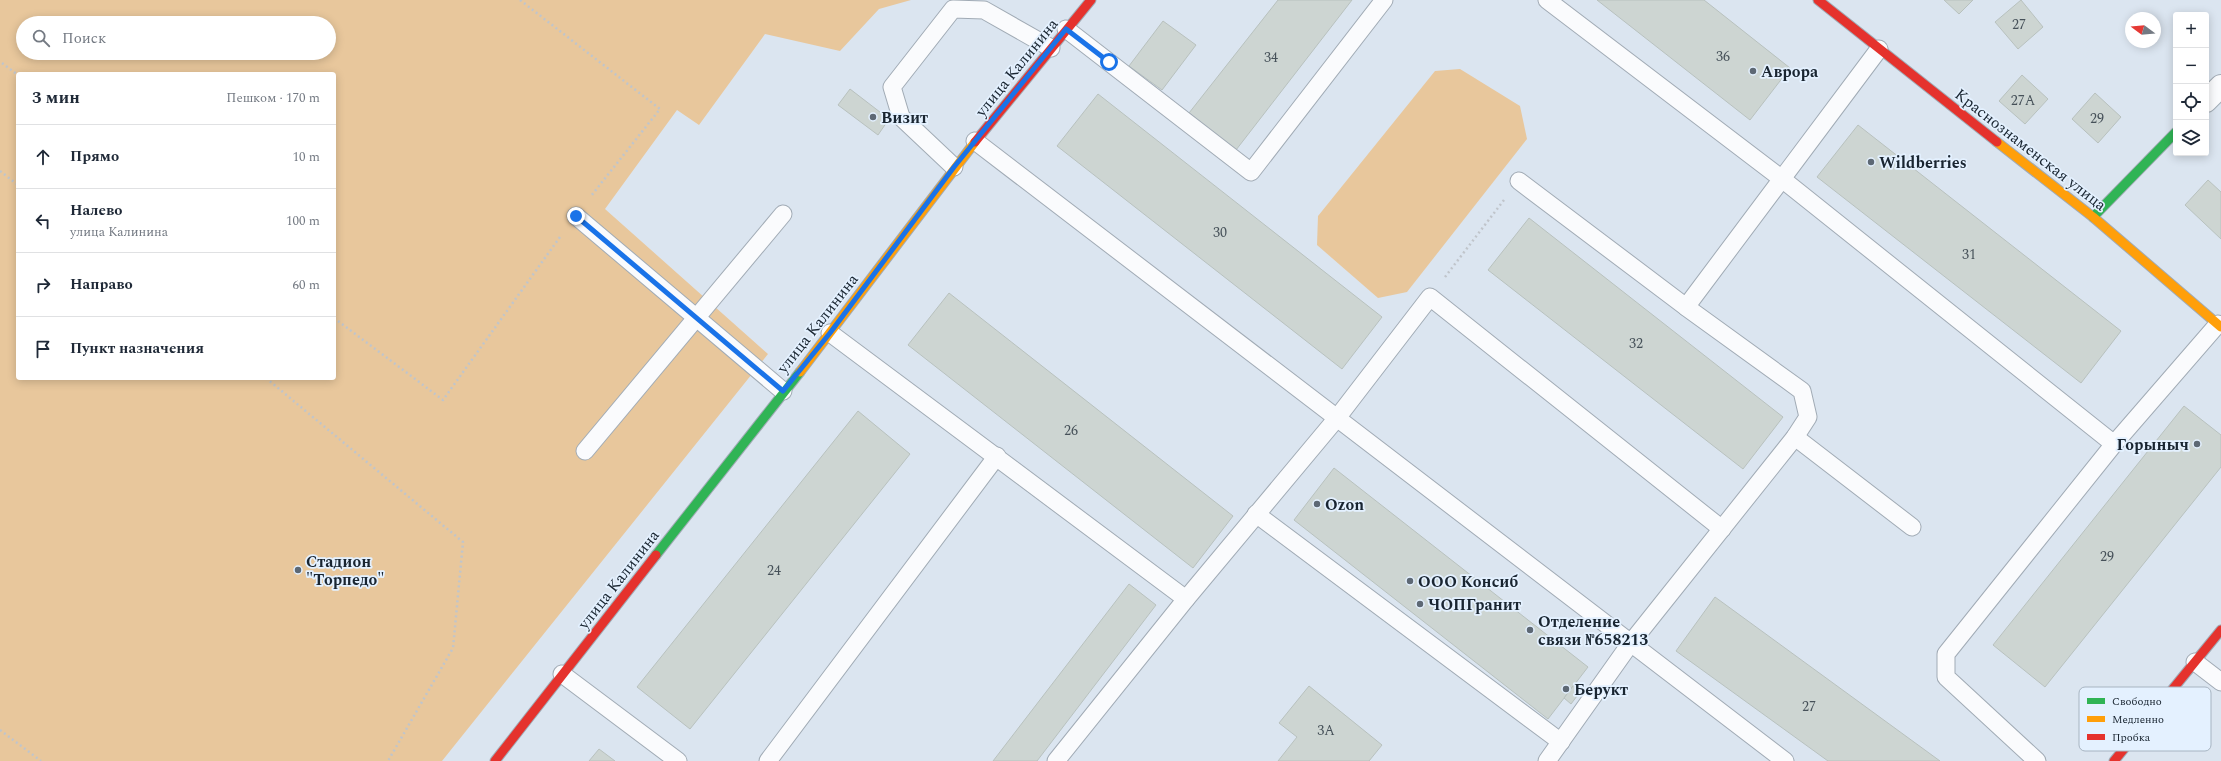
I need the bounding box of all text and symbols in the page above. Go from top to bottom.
north arrow [2125,12,2161,48]
map controls [2173,12,2209,156]
button: + [2173,12,2209,48]
street label: улица Калинина [969,13,1064,123]
house number: 27 [2012,14,2026,35]
search box [16,16,336,60]
icon: search [30,27,52,49]
text: Поиск [62,27,106,50]
house number: 36 [1716,46,1730,67]
house number: 34 [1264,47,1278,68]
button: − [2173,48,2209,84]
route start [1100,53,1118,71]
place label: Аврора [1761,60,1819,84]
marker: Аврора [1748,66,1758,76]
street label: Краснознаменская улица [1949,83,2112,217]
button: locate [2173,84,2209,120]
text: 3 мин [32,85,80,111]
text: Пешком · 170 m [226,88,320,108]
house number: 27А [2011,90,2036,111]
place label: Визит [881,106,928,130]
house number: 29 [2090,108,2104,129]
marker: Визит [868,112,878,122]
button: layers [2173,120,2209,156]
text: Прямо [70,145,119,168]
icon: ahead [32,146,54,168]
text: 10 m [293,147,320,167]
place label: Wildberries [1879,151,1967,175]
marker: Wildberries [1866,157,1876,167]
text: Налево [70,199,123,222]
route end [567,207,585,225]
icon: left [32,210,54,232]
text: 100 m [286,211,320,231]
text: улица Калинина [70,222,168,242]
house number: 30 [1213,222,1227,243]
house number: 31 [1962,244,1976,265]
street label: улица Калинина [771,269,865,379]
text: Направо [70,273,133,296]
icon: right [32,274,54,296]
text: 60 m [293,275,320,295]
house number: 32 [1629,333,1643,354]
text: Пункт назначения [70,337,204,360]
icon: arrive [32,338,54,360]
house number: 26 [1064,420,1078,441]
place label: Горыныч [2117,433,2189,457]
marker: Горыныч [2192,439,2202,449]
place label: Ozon [1325,493,1364,517]
marker: Ozon [1312,499,1322,509]
street label: улица Калинина [572,525,666,635]
house number: 29 [2100,546,2114,567]
place label: Стадион "Торпедо" [306,550,385,592]
house number: 24 [767,560,781,581]
marker: Стадион "Торпедо" [293,565,303,575]
place label: ООО Консиб [1418,570,1519,594]
marker: ООО Консиб [1405,576,1415,586]
place label: ЧОПГранит [1428,593,1521,617]
marker: ЧОПГранит [1415,599,1425,609]
place label: Отделение связи №658213 [1538,610,1648,652]
marker: Отделение связи №658213 [1525,625,1535,635]
place label: Берукт [1574,678,1628,702]
marker: Берукт [1561,684,1571,694]
legend [2079,687,2211,751]
text: Свободно [2112,693,2162,710]
house number: 27 [1802,696,1816,717]
text: Медленно [2112,711,2164,728]
house number: 3А [1317,720,1335,741]
text: Пробка [2112,729,2151,746]

